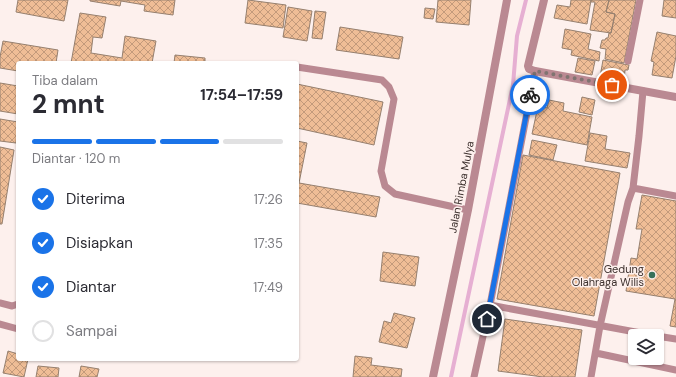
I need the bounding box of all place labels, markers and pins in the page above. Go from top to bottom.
pin [595,68,629,102]
place label: Gedung Olahraga Wilis [572,262,644,289]
marker: Gedung Olahraga Wilis [647,270,657,280]
pin [470,302,504,336]

